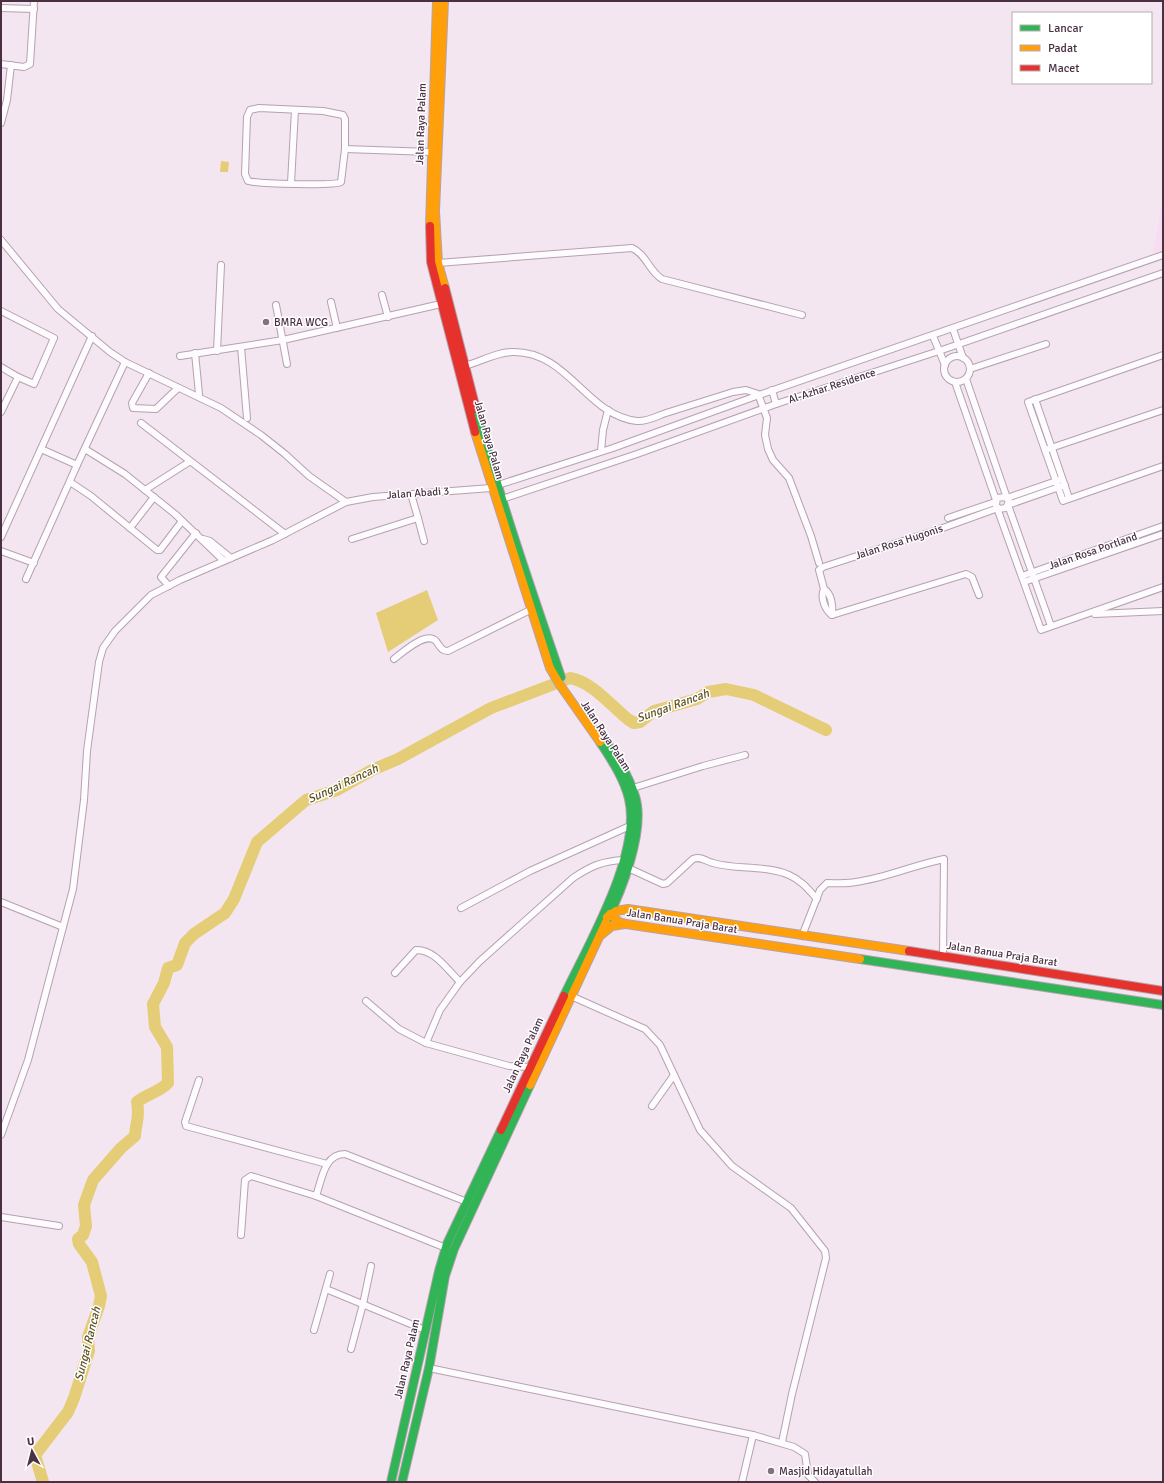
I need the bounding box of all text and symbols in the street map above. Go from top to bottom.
legend [1012,12,1152,84]
text: Lancar [1048,21,1084,36]
text: Padat [1048,41,1077,56]
text: Macet [1048,61,1080,76]
street label: Jalan Raya Palam [413,83,429,165]
place label: BMRA WCG [274,316,328,329]
marker: BMRA WCG [261,317,271,327]
street label: Al-Azhar Residence [787,366,877,406]
street label: Jalan Raya Palam [472,399,507,481]
street label: Jalan Abadi 3 [386,484,450,502]
street label: Jalan Rosa Hugonis [854,522,945,562]
street label: Jalan Rosa Portland [1047,530,1139,572]
water label: Sungai Rancah [635,686,712,726]
street label: Jalan Raya Palam [578,698,634,774]
water label: Sungai Rancah [305,761,381,807]
street label: Jalan Banua Praja Barat [626,906,738,936]
street label: Jalan Banua Praja Barat [946,939,1058,969]
street label: Jalan Raya Palam [500,1015,546,1095]
water label: Sungai Rancah [72,1305,105,1383]
street label: Jalan Raya Palam [391,1318,423,1400]
north arrow [12,1431,52,1471]
text: U [26,1435,35,1448]
place label: Masjid Hidayatullah [779,1465,873,1478]
marker: Masjid Hidayatullah [766,1466,776,1476]

